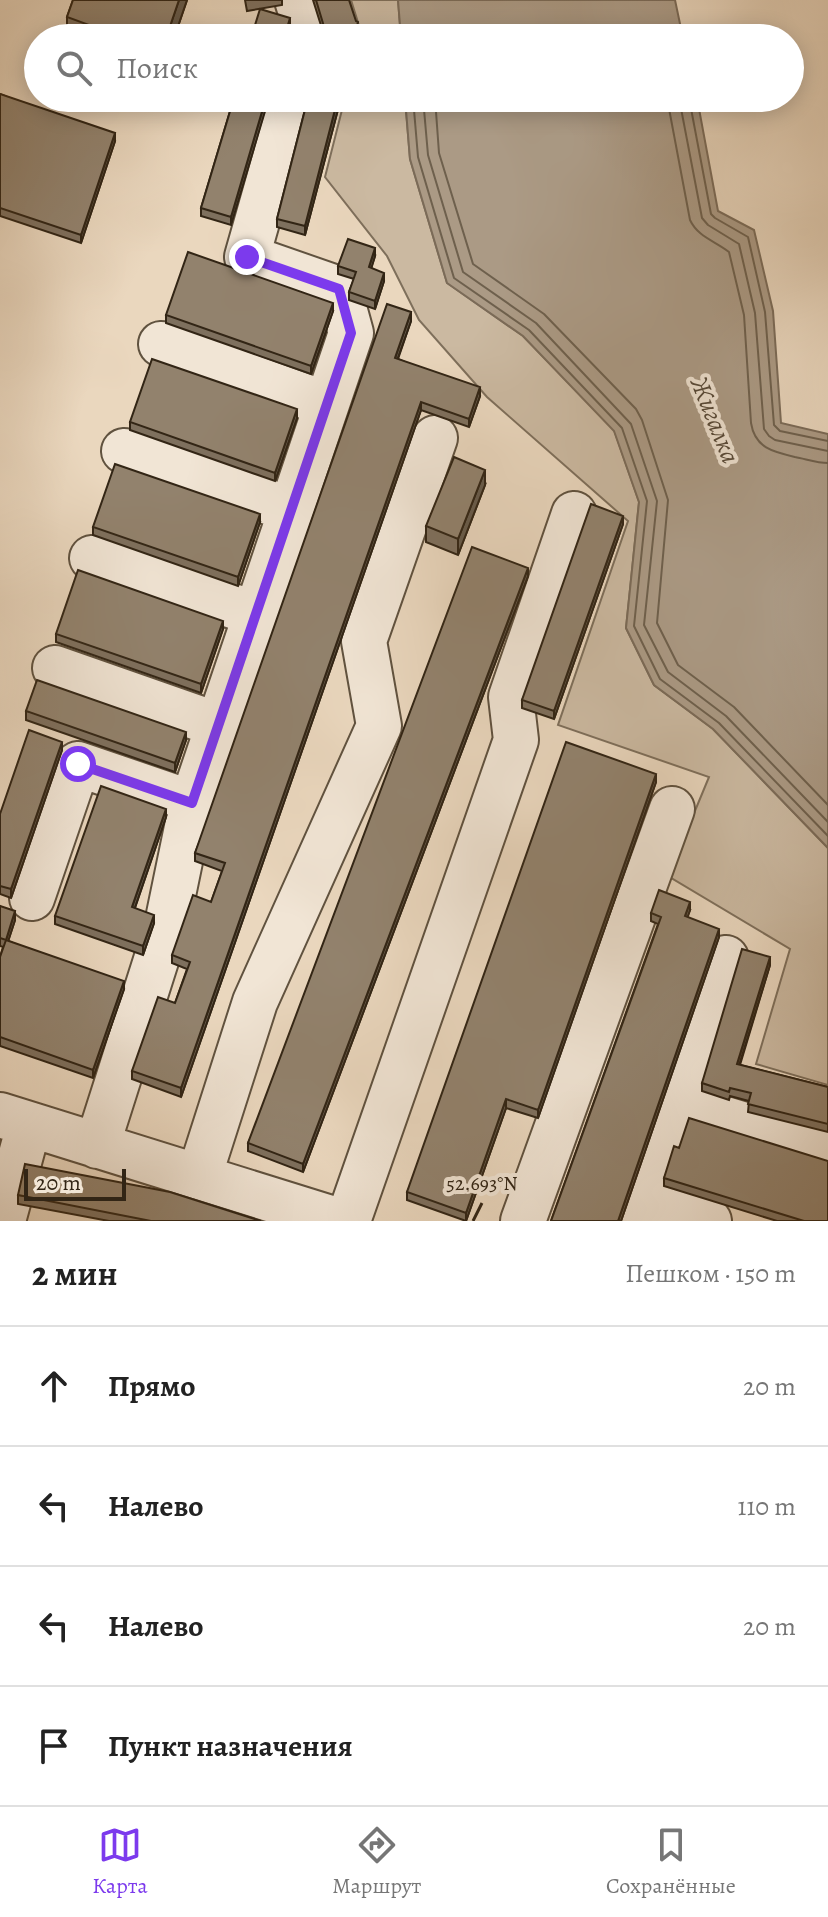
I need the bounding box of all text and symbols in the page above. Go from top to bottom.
search box [24,24,804,112]
icon: search [52,46,96,90]
text: Поиск [116,48,198,88]
route end [229,239,265,275]
water label: Жигалка [681,371,748,469]
route start [60,746,96,782]
scale bar [24,1165,126,1201]
text: 20 m [36,1168,81,1198]
text: 52.693°N [446,1170,518,1197]
text: 2 мин [32,1250,118,1297]
text: Пешком · 150 m [625,1256,796,1291]
icon: ahead [32,1364,76,1408]
text: Прямо [108,1366,195,1406]
text: 20 m [743,1369,796,1404]
icon: left [32,1484,76,1528]
text: Налево [108,1486,203,1526]
text: 110 m [738,1489,796,1524]
icon: left [32,1604,76,1648]
text: Налево [108,1606,203,1646]
text: 20 m [743,1609,796,1644]
icon: arrive [32,1724,76,1768]
text: Пункт назначения [108,1726,353,1766]
tab: Карта [92,1823,148,1901]
tab: Маршрут [332,1823,421,1901]
tab: Сохранённые [606,1823,736,1901]

